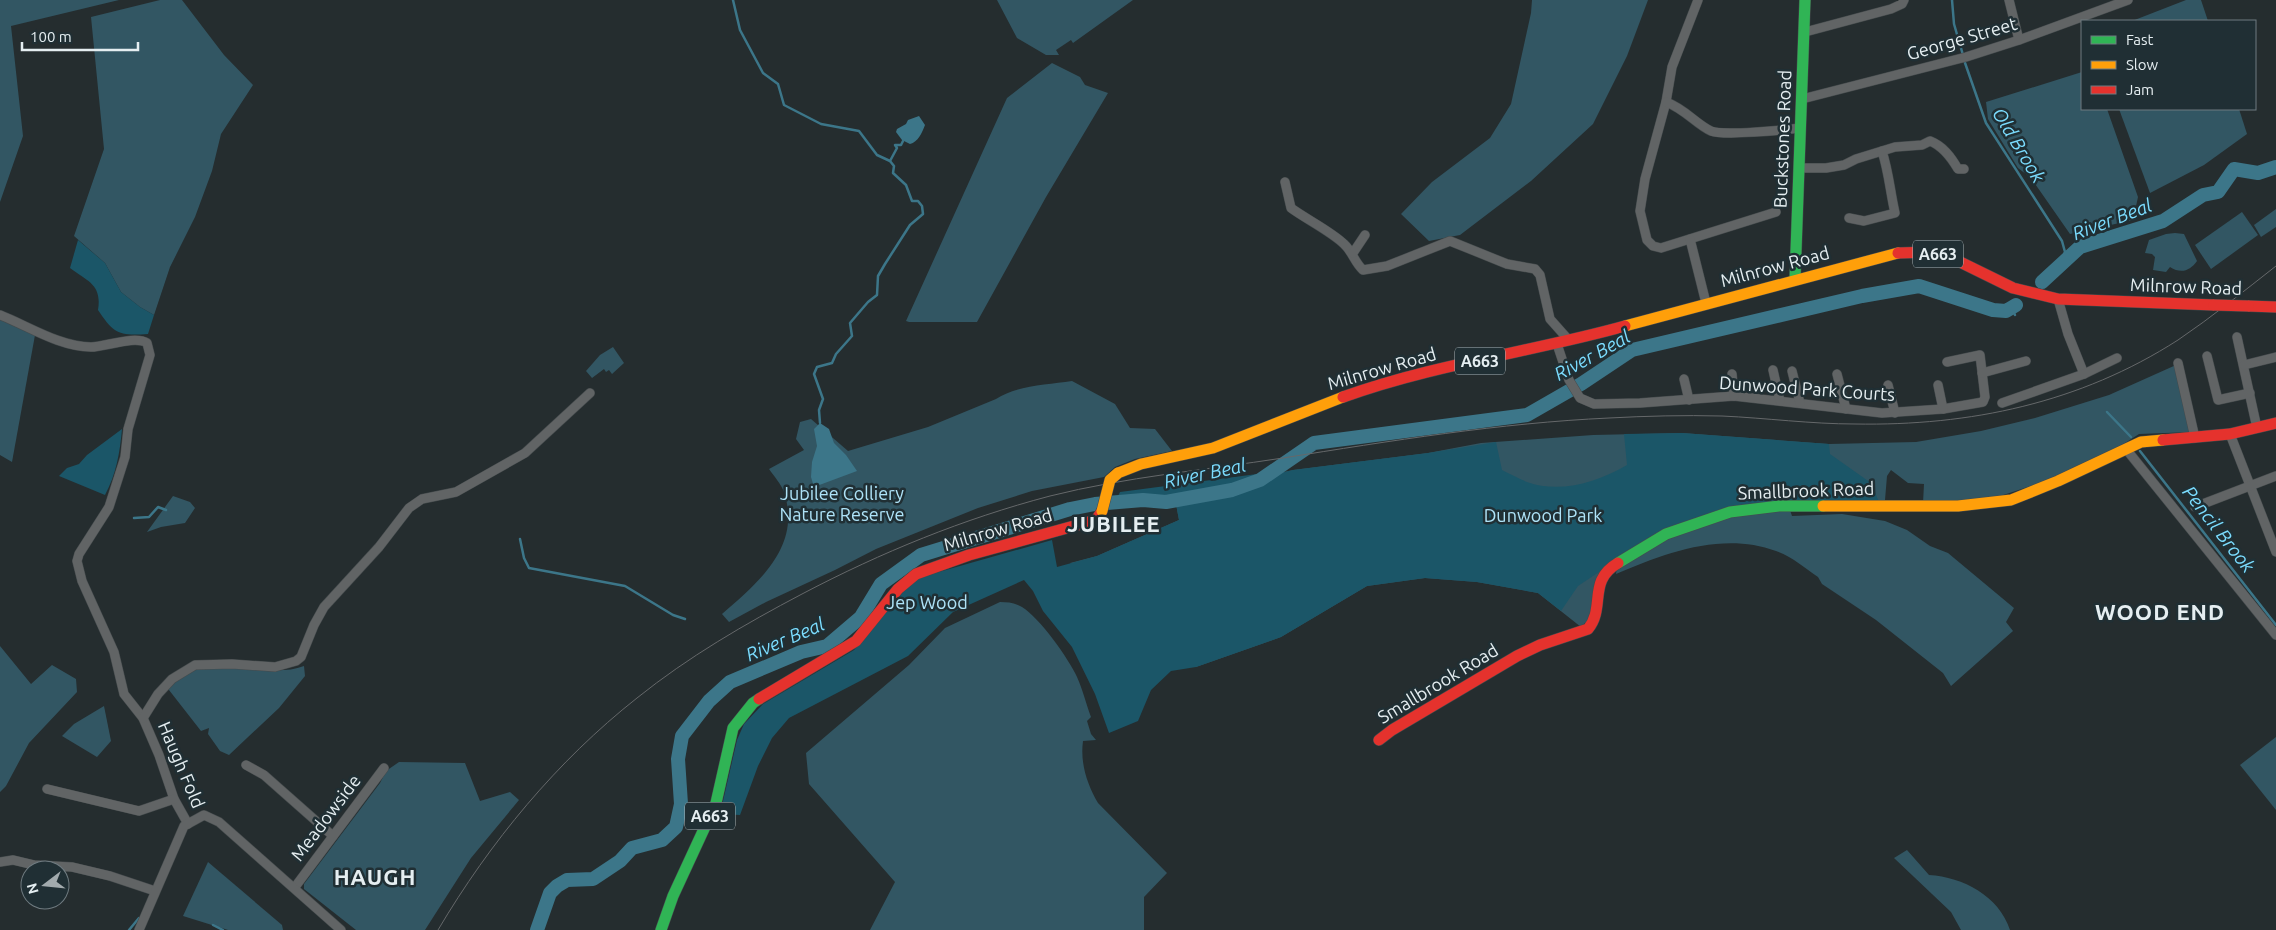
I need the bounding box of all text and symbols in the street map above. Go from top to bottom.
street label: George Street [1904,13,2019,63]
scale bar [22,20,139,52]
legend [2081,20,2256,110]
text: 100 m [30,28,72,45]
text: Fast [2126,31,2154,48]
text: Slow [2126,56,2159,73]
street label: Buckstones Road [1770,70,1794,208]
text: Jam [2126,81,2154,98]
water label: Old Brook [1988,103,2050,187]
water label: River Beal [2069,194,2156,244]
road number: A663 [1913,240,1963,268]
street label: Milnrow Road [1718,242,1831,290]
street label: Milnrow Road [2130,274,2242,298]
water label: River Beal [1550,325,1634,385]
street label: Milnrow Road [1325,343,1438,393]
road number: A663 [1455,348,1505,374]
street label: Dunwood Park Courts [1718,372,1896,404]
water label: River Beal [1162,453,1249,492]
street label: Smallbrook Road [1737,478,1875,502]
water label: Pencil Brook [2178,481,2260,577]
park label: Jubilee Colliery Nature Reserve [779,483,905,524]
street label: Milnrow Road [941,504,1054,554]
park label: Dunwood Park [1484,505,1602,525]
district label: JUBILEE [1067,511,1161,536]
park label: Jep Wood [886,592,968,612]
district label: WOOD END [2095,599,2225,624]
water label: River Beal [742,612,828,665]
street label: Smallbrook Road [1374,639,1501,727]
street label: Haugh Fold [155,718,209,811]
street label: Meadowside [286,770,364,864]
road number: A663 [685,802,735,829]
north arrow [20,860,70,910]
district label: HAUGH [334,864,416,889]
text: N [23,881,42,896]

